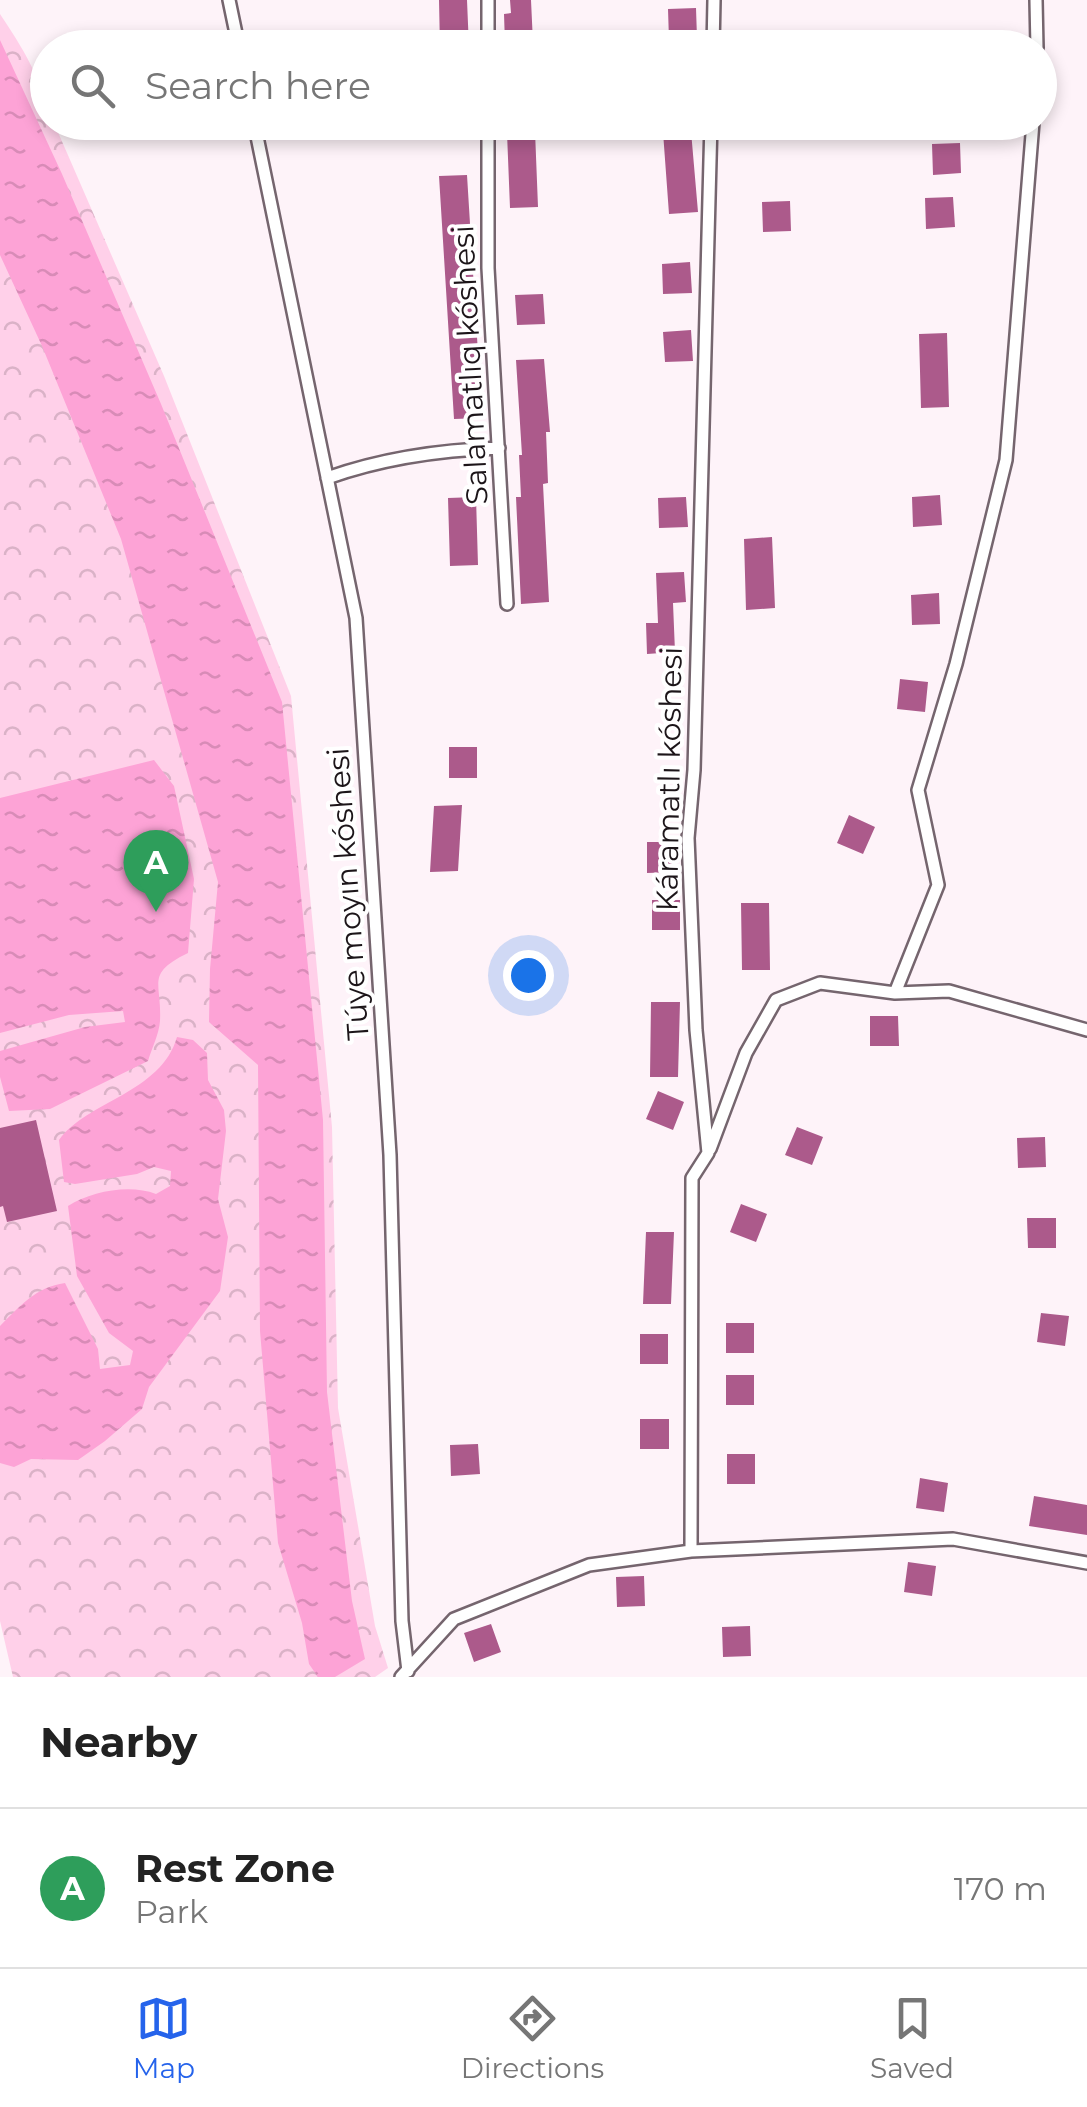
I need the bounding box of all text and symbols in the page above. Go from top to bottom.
search box [30,30,1057,140]
icon: search [65,58,120,113]
text: Search here [145,62,371,109]
street label: Salamatlıq kóshesi [444,224,496,506]
street label: Káramatlı kóshesi [648,646,690,912]
street label: Túye moyın kóshesi [319,746,377,1042]
pin: A [124,830,188,912]
your location [503,950,554,1001]
text: Nearby [40,1716,197,1768]
text: Rest Zone [135,1845,335,1892]
text: A [60,1869,85,1908]
text: 170 m [954,1869,1047,1908]
text: Park [135,1892,208,1931]
tab: Map [133,1991,195,2085]
tab: Directions [461,1991,604,2085]
tab: Saved [870,1991,954,2085]

